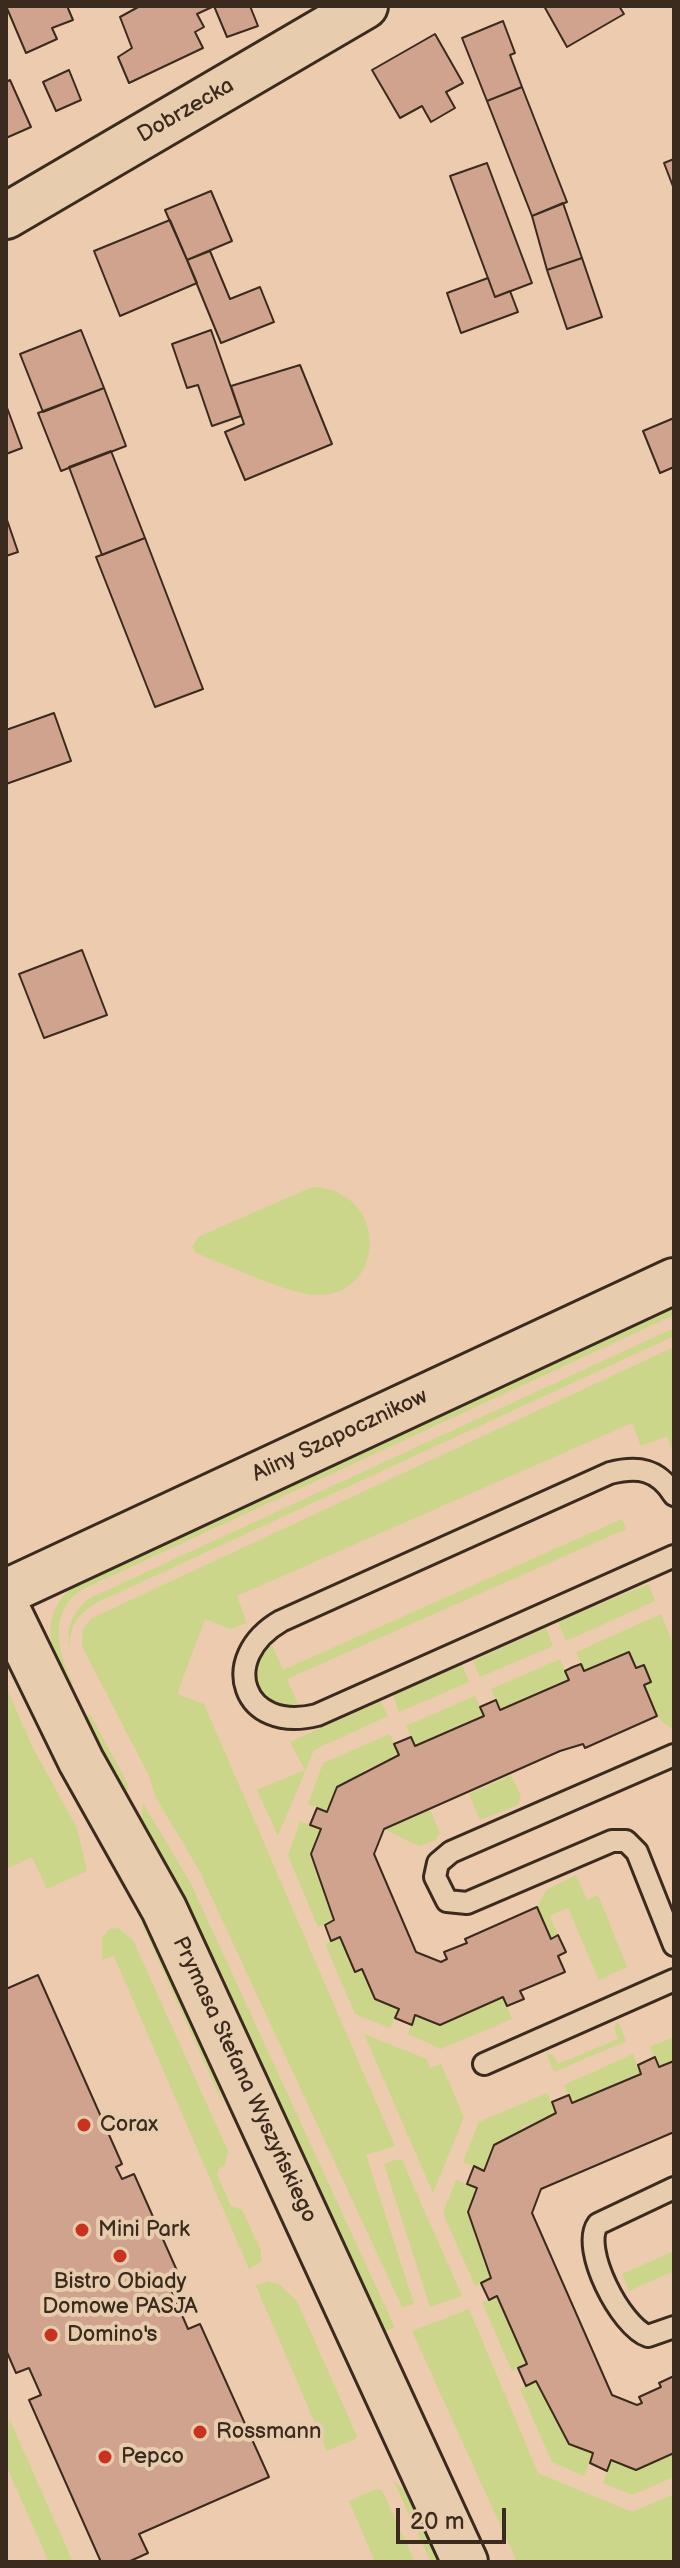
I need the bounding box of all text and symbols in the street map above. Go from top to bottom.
street label: Dobrzecka [133,73,239,149]
street label: Aliny Szapocznikow [248,1384,432,1488]
street label: Prymasa Stefana Wyszyńskiego [166,1933,322,2227]
place label: Corax [100,2112,158,2138]
marker: Corax [75,2116,93,2134]
place label: Mini Park [98,2217,190,2243]
marker: Mini Park [73,2221,91,2239]
marker: Bistro Obiady Domowe PASJA [111,2247,129,2265]
place label: Bistro Obiady Domowe PASJA [42,2269,198,2320]
place label: Domino's [67,2322,157,2348]
marker: Domino's [42,2326,60,2344]
place label: Rossmann [216,2419,321,2445]
marker: Rossmann [191,2423,209,2441]
place label: Pepco [121,2444,184,2470]
marker: Pepco [96,2448,114,2466]
scale bar [400,2492,510,2542]
text: 20 m [410,2507,465,2536]

